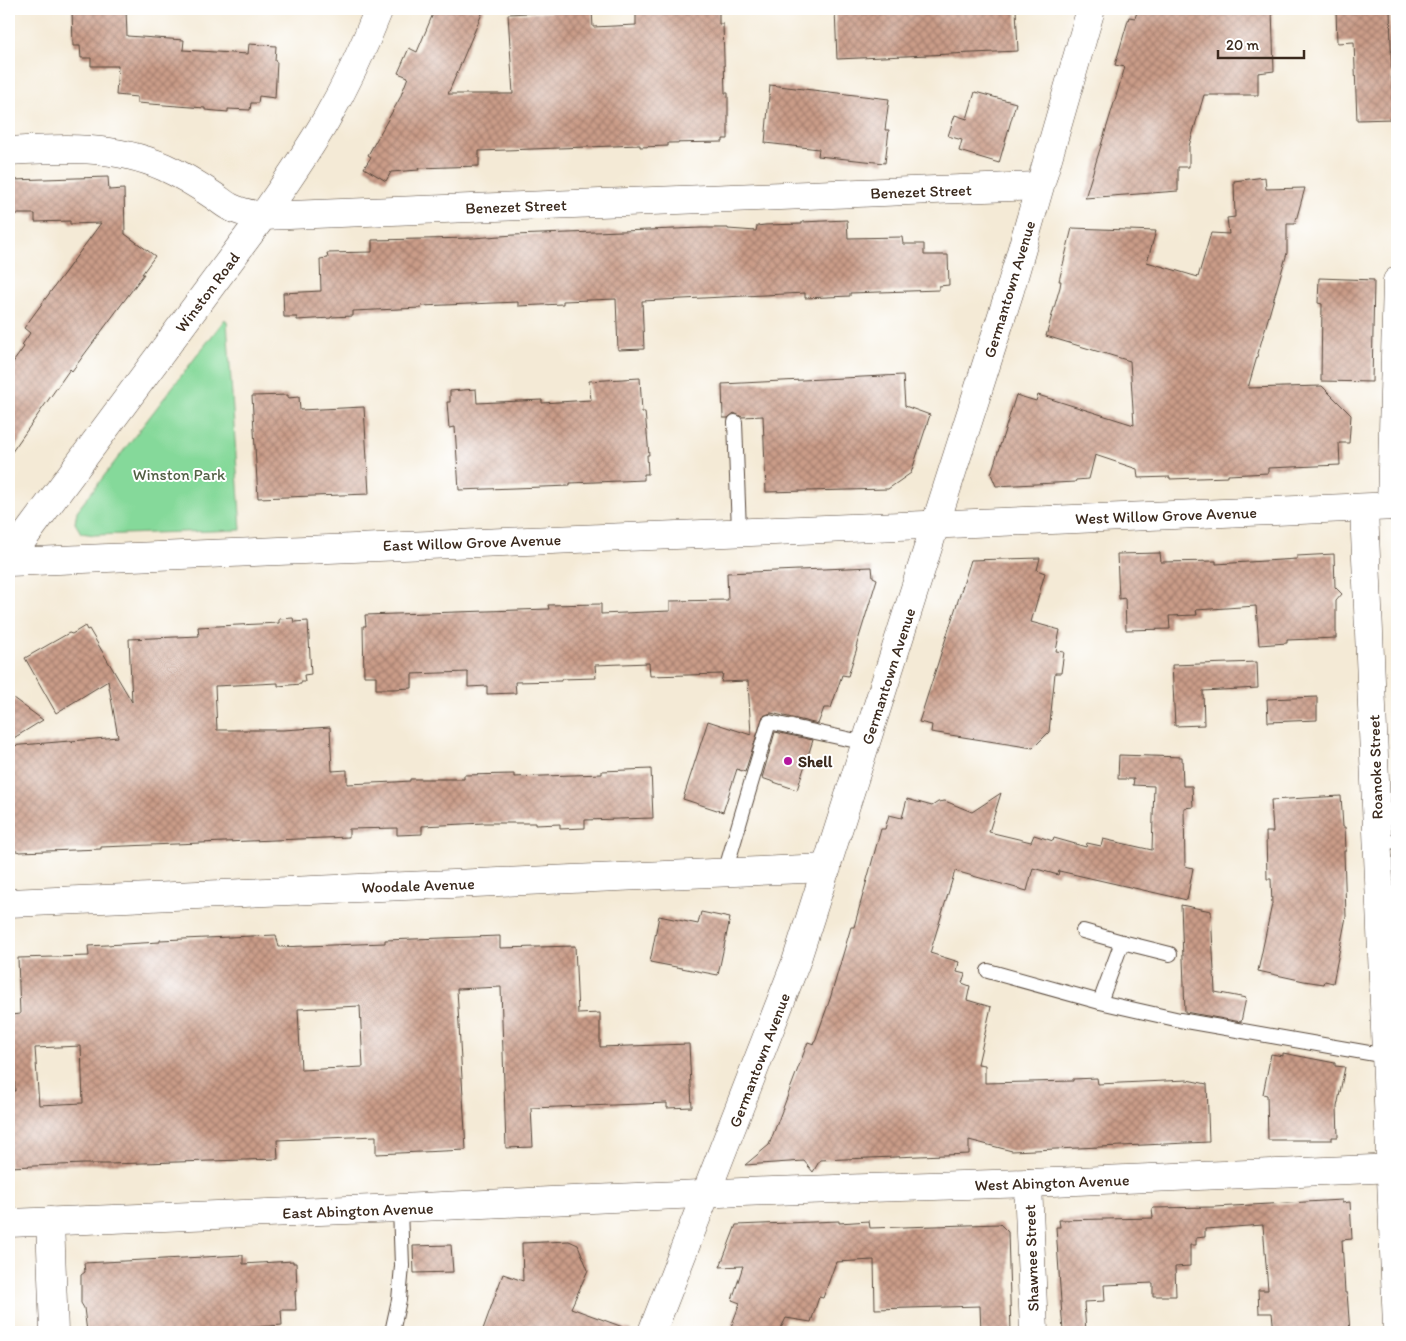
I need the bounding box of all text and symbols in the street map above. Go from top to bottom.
scale bar [1218,28,1305,60]
text: 20 m [1226,36,1260,54]
street label: Benezet Street [870,180,972,203]
street label: Benezet Street [465,195,567,218]
street label: Germantown Avenue [980,218,1039,360]
street label: Winston Road [171,248,244,336]
park label: Winston Park [133,465,226,484]
street label: West Willow Grove Avenue [1075,503,1257,528]
street label: East Willow Grove Avenue [383,530,561,555]
street label: Germantown Avenue [857,605,920,747]
street label: Roanoke Street [1364,714,1387,820]
place label: Shell [798,752,833,771]
marker: Shell [782,755,794,767]
street label: Woodale Avenue [361,874,475,897]
street label: Germantown Avenue [725,990,794,1130]
street label: West Abington Avenue [974,1170,1130,1195]
street label: East Abington Avenue [282,1198,434,1223]
street label: Shawnee Street [1020,1204,1043,1312]

